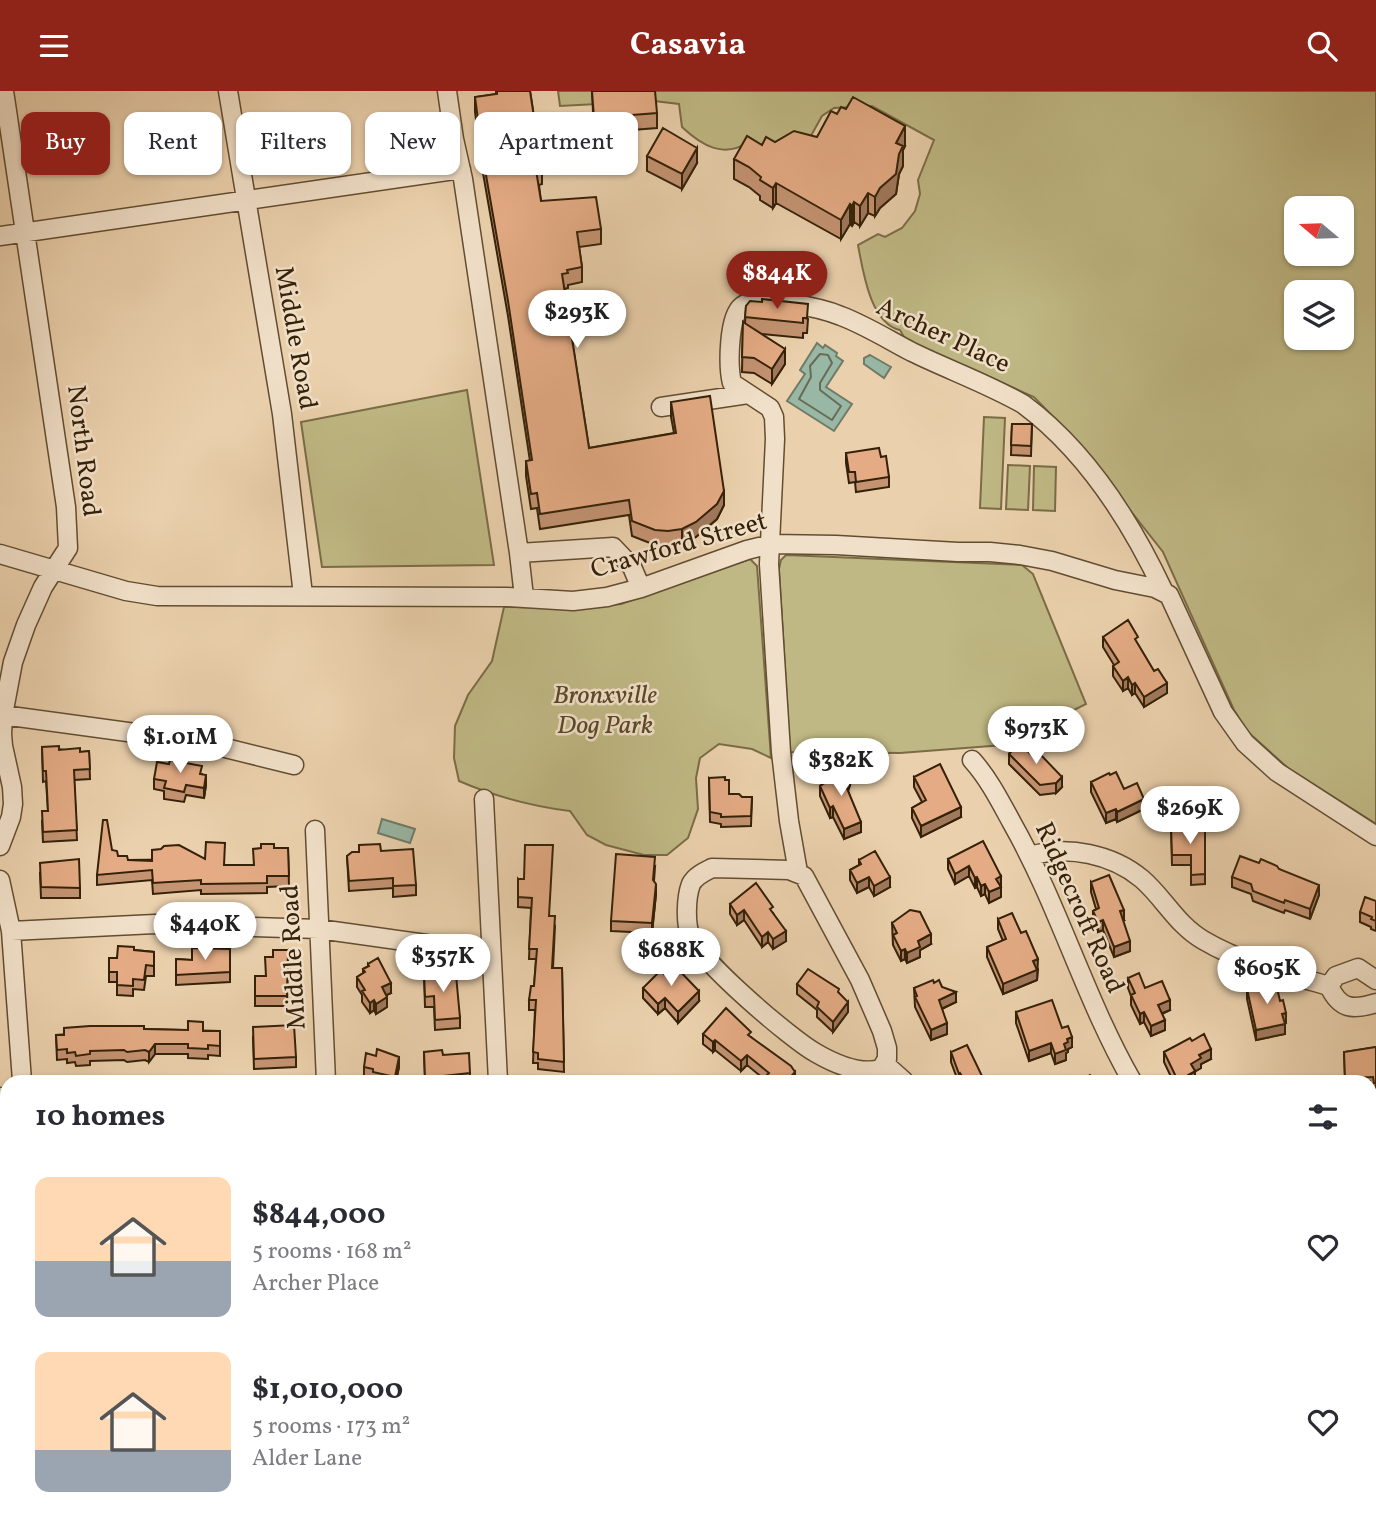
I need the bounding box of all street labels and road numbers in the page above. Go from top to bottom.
street label: Middle Road [265,263,325,413]
street label: Archer Place [870,289,1016,383]
street label: North Road [57,383,109,519]
street label: Crawford Street [587,504,771,588]
street label: Ridgecroft Road [1025,817,1133,999]
street label: Middle Road [272,883,316,1031]

